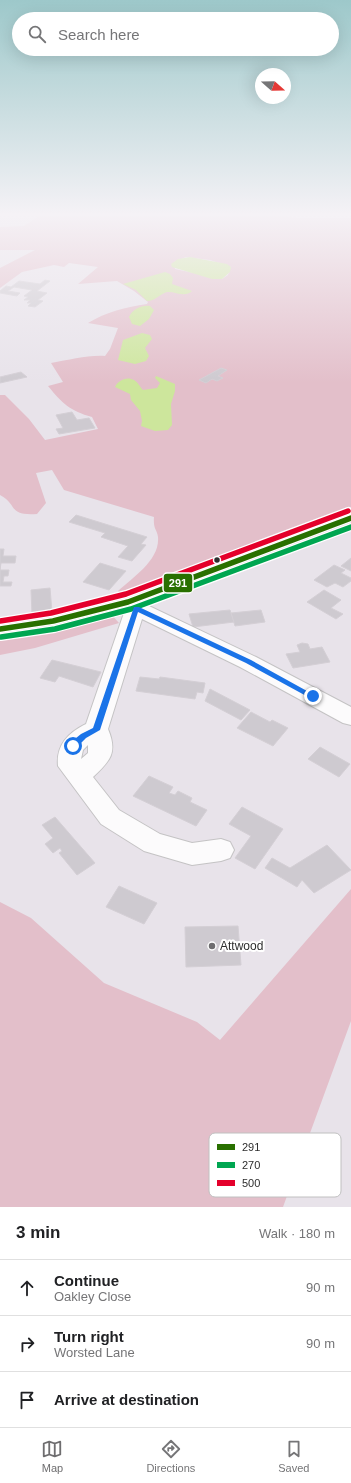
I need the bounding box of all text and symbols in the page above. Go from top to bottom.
search box [12,12,339,56]
icon: search [26,23,48,45]
text: Search here [58,26,140,43]
north arrow [255,68,291,104]
unlabelled marker [212,555,222,565]
line badge: 291 [163,573,193,593]
text: 291 [169,577,187,589]
route end [304,687,322,705]
route start [64,737,82,755]
place label: Attwood [220,939,263,953]
marker: Attwood [207,941,217,951]
legend [209,1133,341,1197]
text: 291 [242,1141,260,1153]
text: 270 [242,1159,260,1171]
text: 500 [242,1177,260,1189]
text: 3 min [16,1223,60,1242]
text: Walk · 180 m [259,1226,335,1241]
text: Continue [54,1272,119,1289]
icon: ahead [16,1277,38,1299]
text: 90 m [306,1280,335,1295]
text: Oakley Close [54,1289,131,1304]
text: Turn right [54,1328,124,1345]
icon: right [16,1333,38,1355]
text: 90 m [306,1336,335,1351]
text: Worsted Lane [54,1345,135,1360]
icon: arrive [16,1389,38,1411]
text: Arrive at destination [54,1391,199,1408]
tab: Map [41,1438,63,1474]
tab: Directions [146,1438,195,1474]
tab: Saved [278,1438,309,1474]

